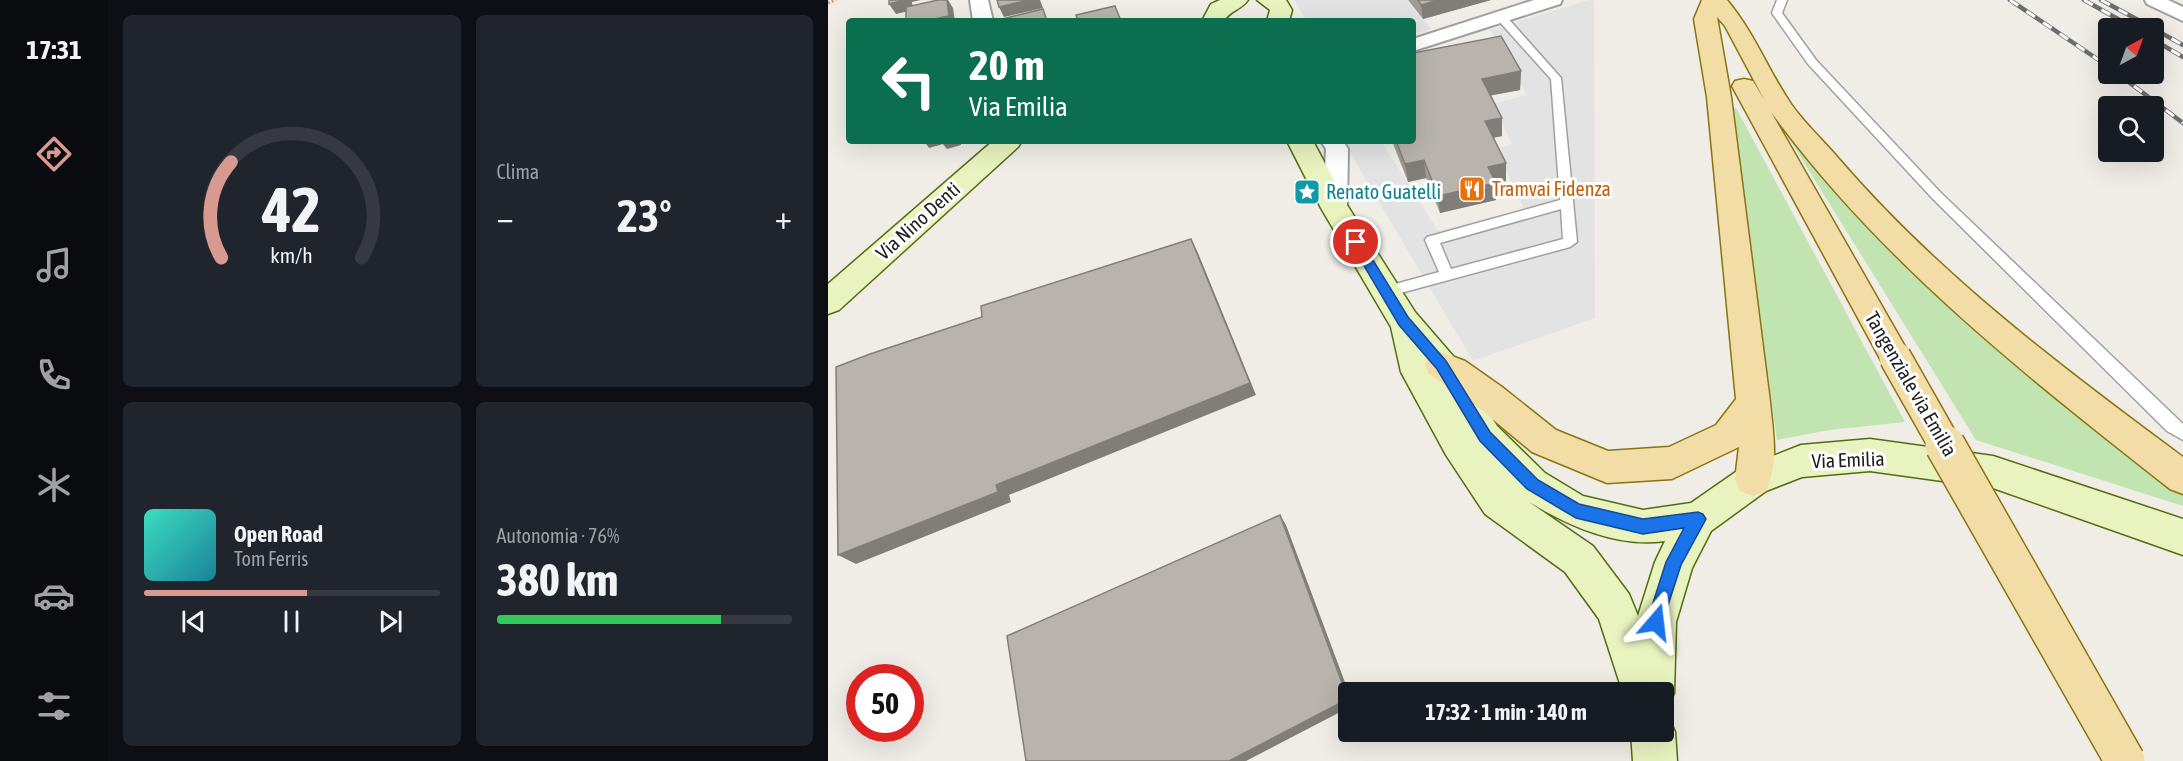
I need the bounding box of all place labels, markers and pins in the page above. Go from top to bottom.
restaurant icon: Tramvai Fidenza [1457,174,1487,204]
place icon: Renato Guatelli [1292,177,1322,207]
place label: Tramvai Fidenza [1492,177,1611,200]
place label: Renato Guatelli [1326,180,1441,203]
pin [1330,216,1381,267]

